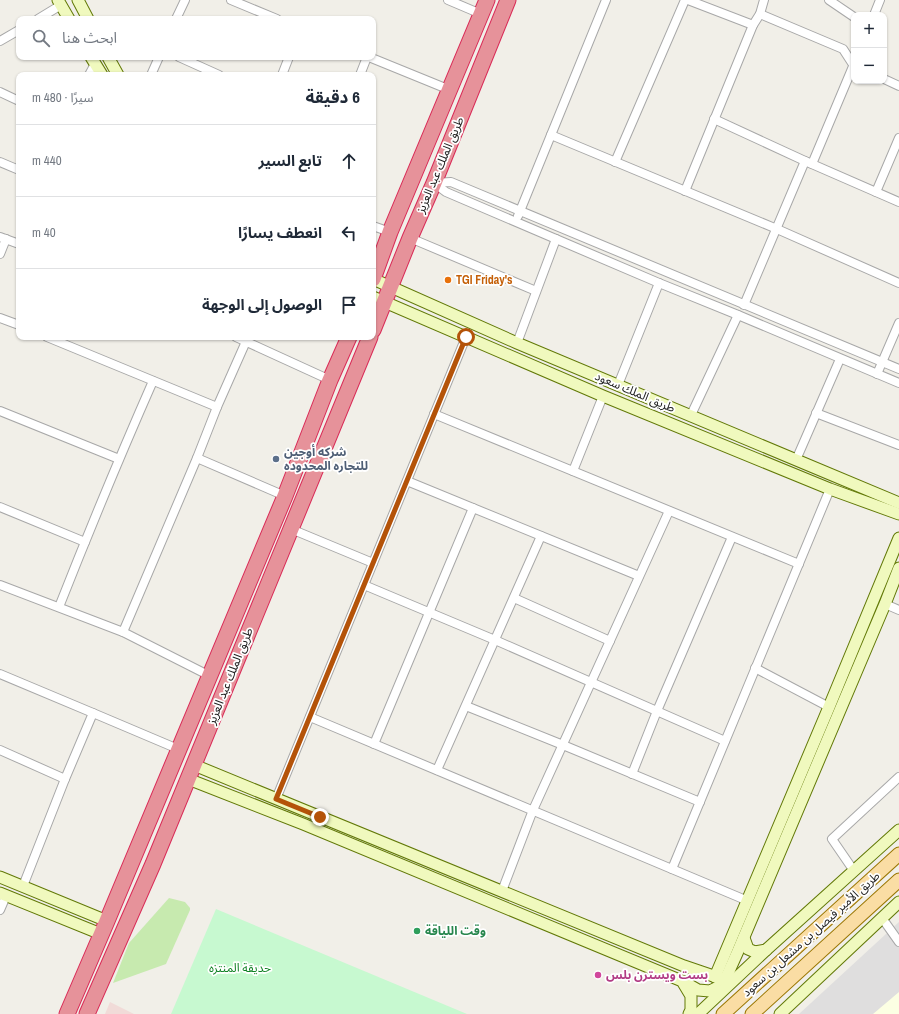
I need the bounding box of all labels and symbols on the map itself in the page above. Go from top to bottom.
street label: طريق الملك عبد العزيز [412,114,468,216]
place label: TGI Friday's [456,272,513,288]
marker: TGI Friday's [443,275,453,285]
route start [457,328,475,346]
street label: طريق الملك سعود [592,368,678,416]
place label: شركه أوجين للتجاره المحدوده [284,444,368,474]
marker: شركه أوجين للتجاره المحدوده [271,454,281,464]
street label: طريق الملك عبد العزيز [203,625,257,728]
route end [311,808,329,826]
street label: طريق الأمير فيصل بن مشعل بن سعود [739,868,883,1000]
place label: وقت اللياقة [425,923,486,939]
marker: وقت اللياقة [412,926,422,936]
park label: حديقة المنتزه [209,960,271,976]
place label: بست ويسترن بلس [606,967,708,983]
marker: بست ويسترن بلس [593,970,603,980]

